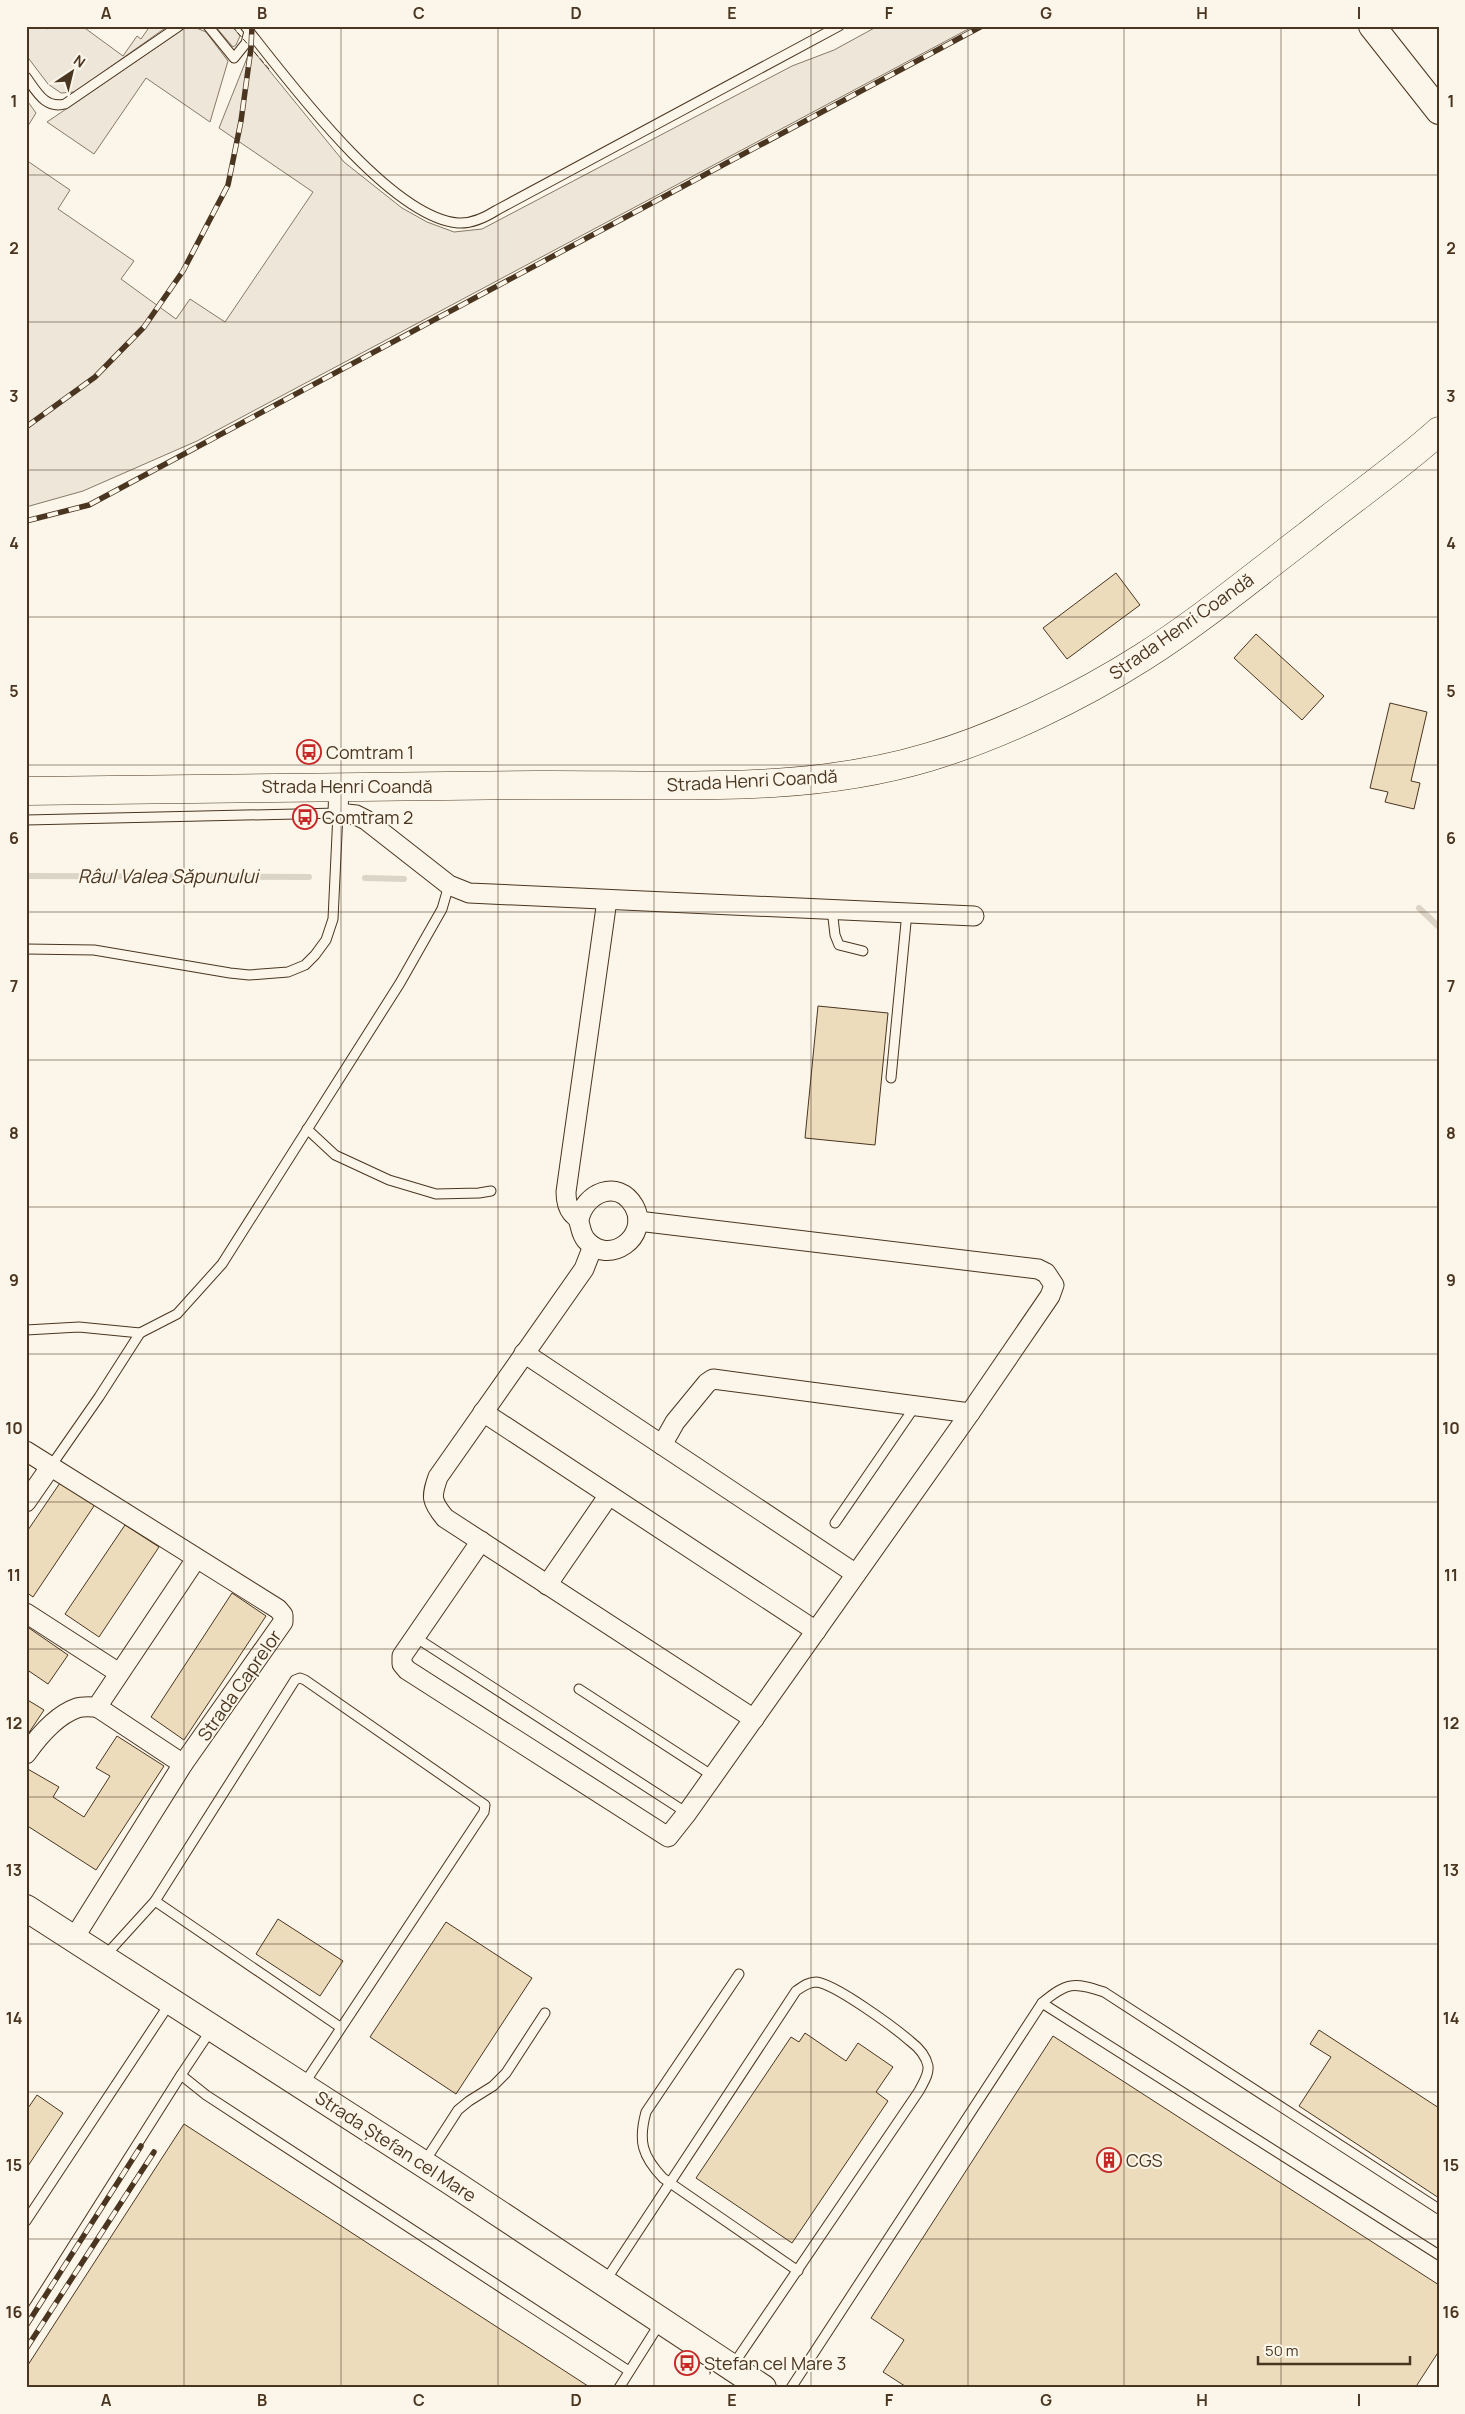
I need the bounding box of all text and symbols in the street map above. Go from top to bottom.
text: A [101,2,112,24]
text: B [257,2,267,24]
text: C [413,2,425,24]
text: D [570,2,582,24]
text: E [727,2,737,24]
text: F [885,2,894,24]
text: G [1040,2,1052,24]
text: H [1196,2,1208,24]
text: I [1357,2,1361,24]
north arrow [48,48,98,98]
text: N [70,50,89,72]
text: 1 [10,90,18,112]
text: 1 [1447,90,1455,112]
text: 2 [9,237,19,259]
text: 2 [1446,237,1456,259]
text: 3 [9,385,19,407]
text: 3 [1446,385,1456,407]
text: 4 [9,532,19,554]
text: 4 [1446,532,1456,554]
street label: Strada Henri Coandă [1104,567,1258,685]
text: 5 [9,680,19,702]
text: 5 [1446,680,1456,702]
bus stop icon: Comtram 1 [296,739,322,765]
place label: Comtram 1 [326,740,414,764]
street label: Strada Henri Coandă [666,764,838,796]
street label: Strada Henri Coandă [261,774,433,798]
bus stop icon: Comtram 2 [292,804,318,830]
place label: Comtram 2 [322,805,413,829]
text: 6 [9,827,19,849]
text: 6 [1446,827,1456,849]
water label: Râul Valea Săpunului [78,863,261,889]
text: 7 [10,975,18,997]
text: 7 [1447,975,1455,997]
text: 8 [9,1122,19,1144]
text: 8 [1446,1122,1456,1144]
text: 9 [9,1269,19,1291]
text: 9 [1446,1269,1456,1291]
text: 10 [5,1417,23,1439]
text: 10 [1442,1417,1460,1439]
text: 11 [7,1564,21,1586]
text: 11 [1444,1564,1458,1586]
street label: Strada Caprelor [192,1624,287,1745]
text: 12 [6,1712,22,1734]
text: 12 [1443,1712,1459,1734]
text: 13 [6,1859,22,1881]
text: 13 [1443,1859,1459,1881]
text: 14 [6,2007,22,2029]
text: 14 [1443,2007,1459,2029]
street label: Strada Ștefan cel Mare [311,2085,481,2207]
building icon: CGS [1096,2147,1122,2173]
place label: CGS [1126,2148,1163,2172]
text: 15 [6,2154,22,2176]
text: 15 [1443,2154,1459,2176]
text: 16 [6,2301,23,2323]
text: 16 [1443,2301,1460,2323]
scale bar [1258,2334,1410,2366]
text: 50 m [1265,2340,1299,2361]
bus stop icon: Ștefan cel Mare 3 [674,2350,700,2376]
place label: Ștefan cel Mare 3 [704,2351,846,2375]
text: A [101,2389,112,2411]
text: B [257,2389,267,2411]
text: C [413,2389,425,2411]
text: D [570,2389,582,2411]
text: E [727,2389,737,2411]
text: F [885,2389,894,2411]
text: G [1040,2389,1052,2411]
text: H [1196,2389,1208,2411]
text: I [1357,2389,1361,2411]

